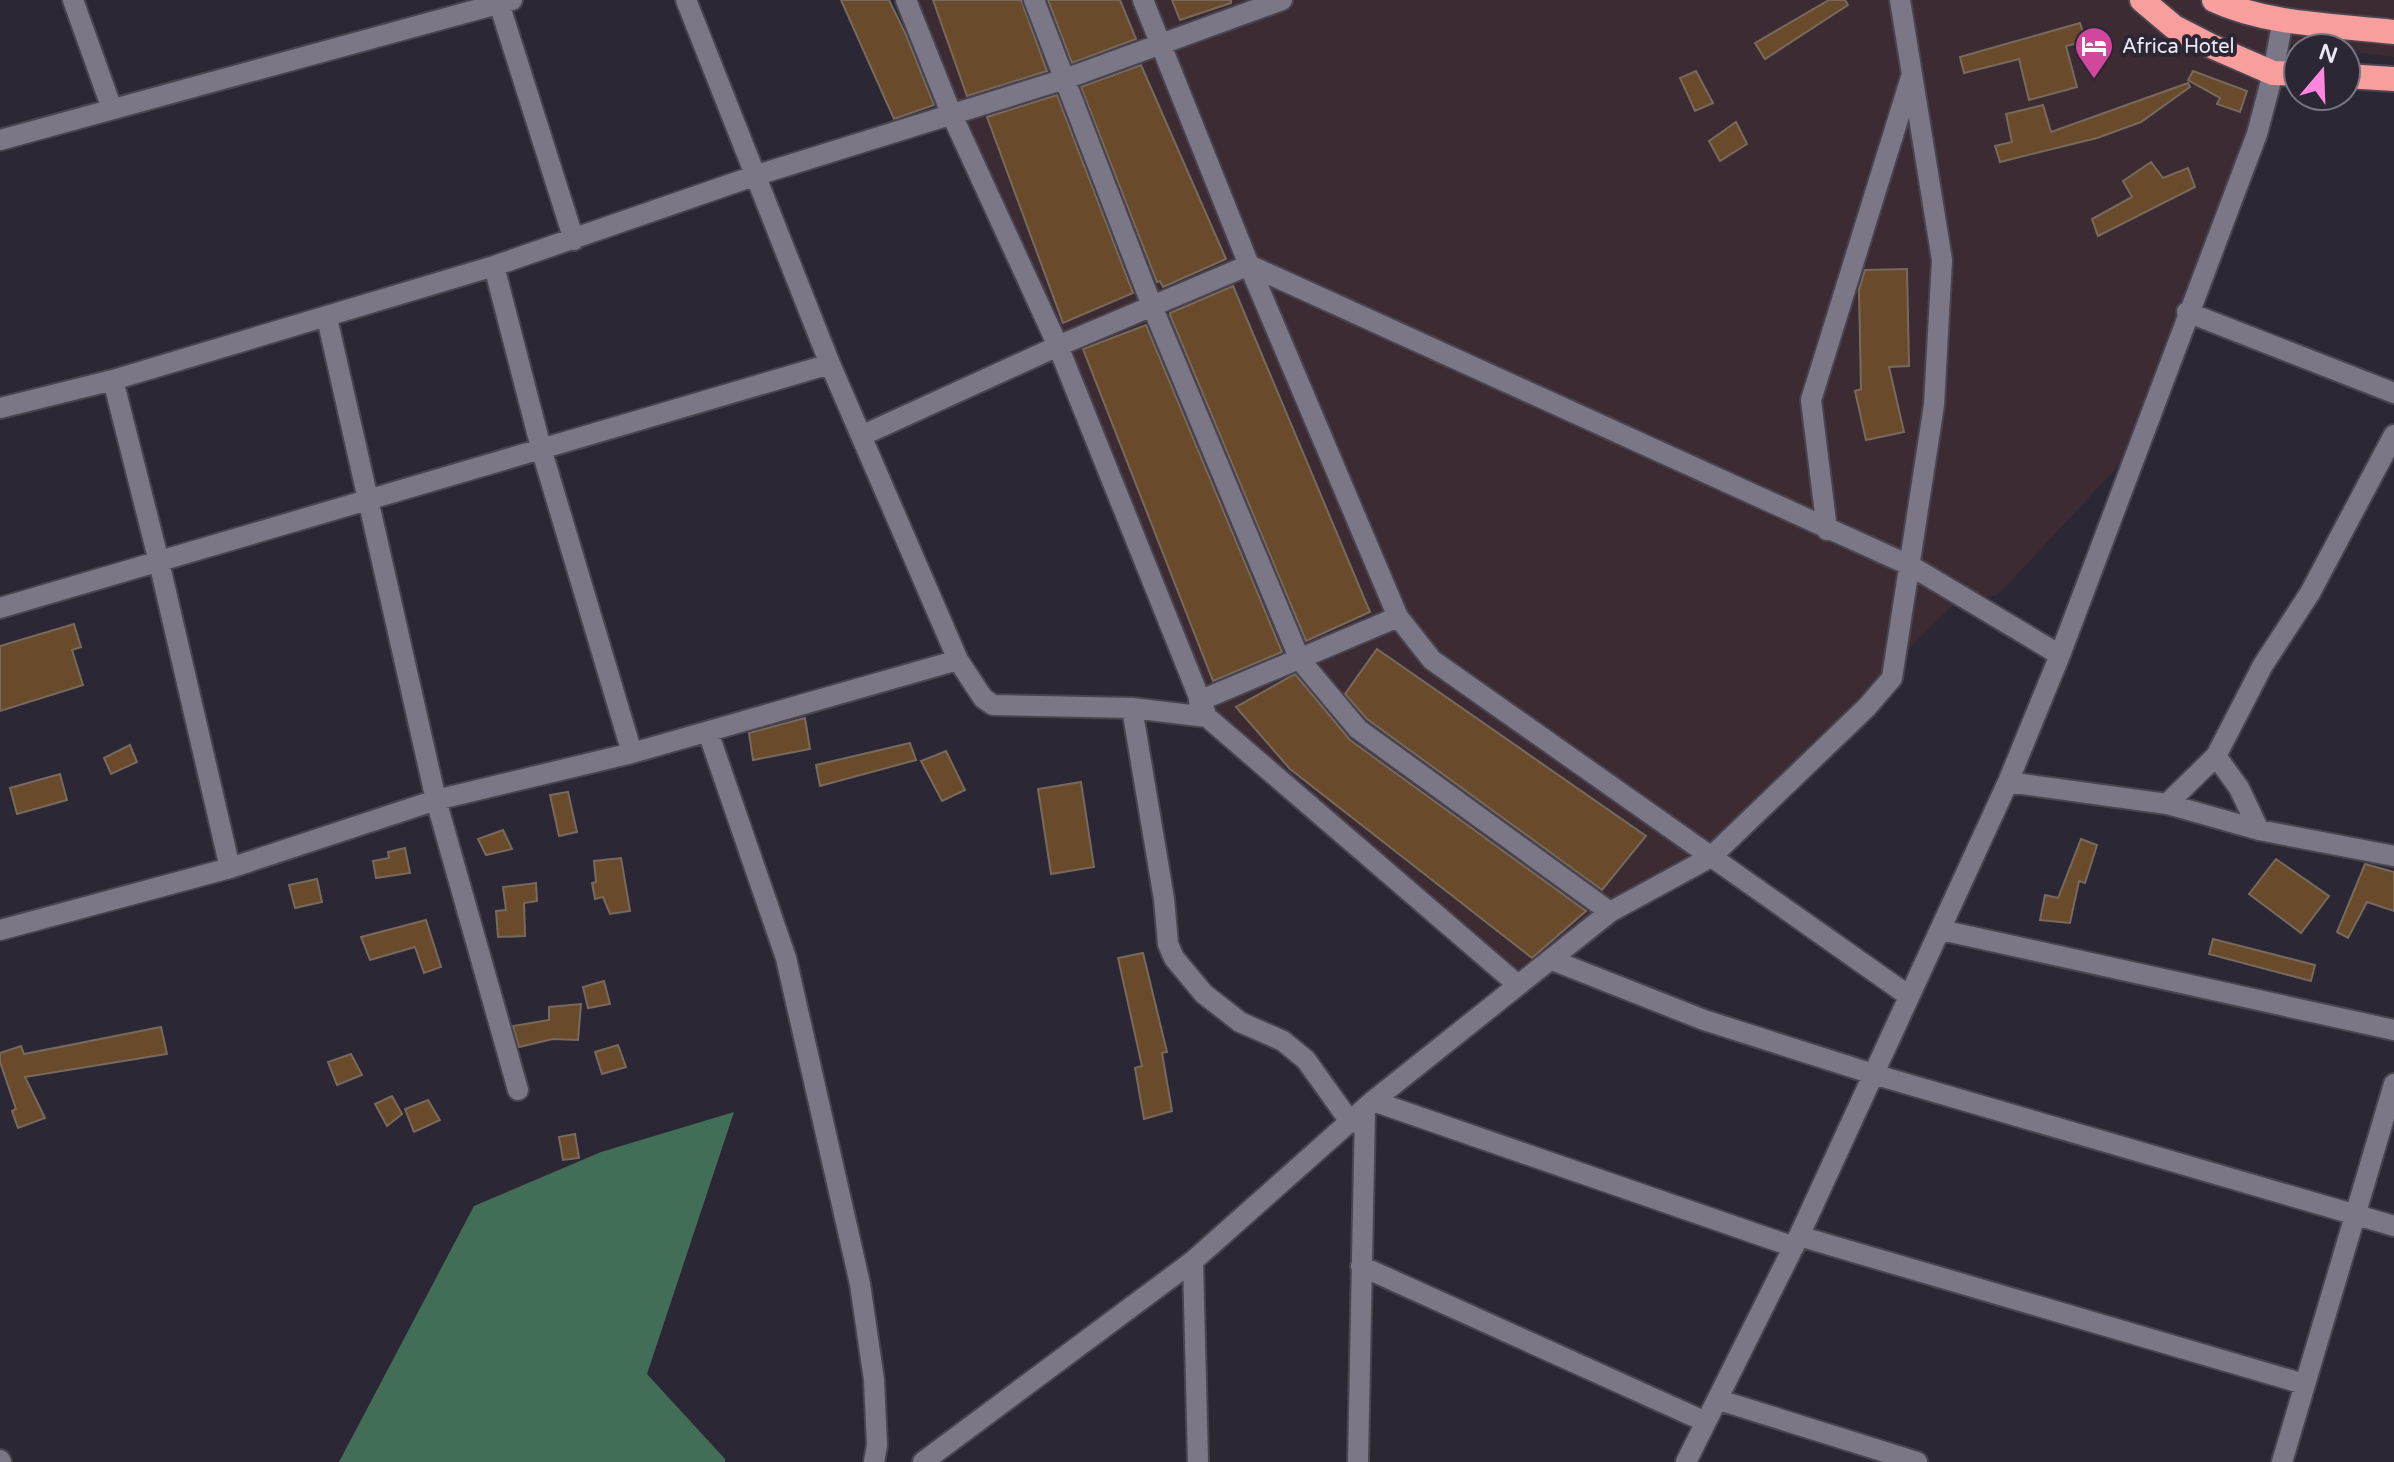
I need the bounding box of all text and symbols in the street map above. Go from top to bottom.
hotel icon: Africa Hotel [2073,25,2115,80]
north arrow [2282,32,2362,112]
place label: Africa Hotel [2122,35,2235,59]
text: N [2316,39,2341,69]

